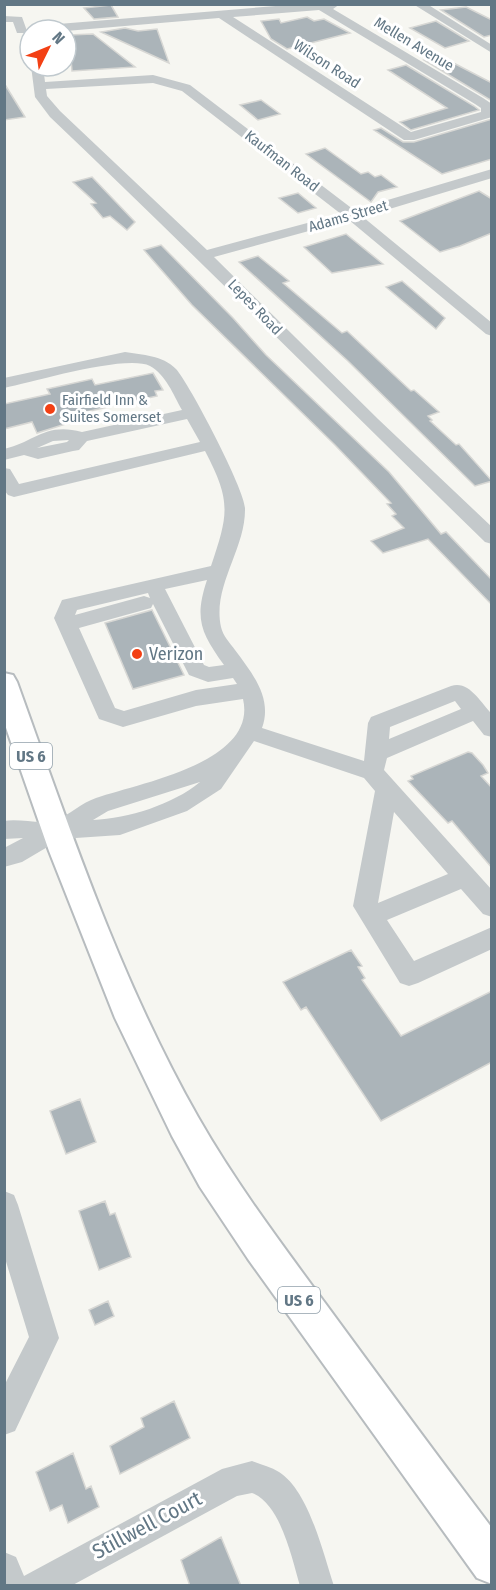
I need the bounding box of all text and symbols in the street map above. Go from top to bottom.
street label: Mellen Avenue [371,13,457,75]
north arrow [18,18,78,78]
text: N [48,28,69,48]
street label: Wilson Road [290,36,364,92]
street label: Kaufman Road [241,127,323,195]
street label: Adams Street [306,196,390,236]
street label: Lepes Road [224,276,286,338]
place label: Fairfield Inn & Suites Somerset [62,391,161,426]
marker: Fairfield Inn & Suites Somerset [43,402,57,416]
place label: Verizon [149,643,203,665]
marker: Verizon [130,647,144,661]
road number: US 6 [10,743,52,769]
road number: US 6 [278,1287,320,1313]
street label: Stillwell Court [88,1485,206,1565]

